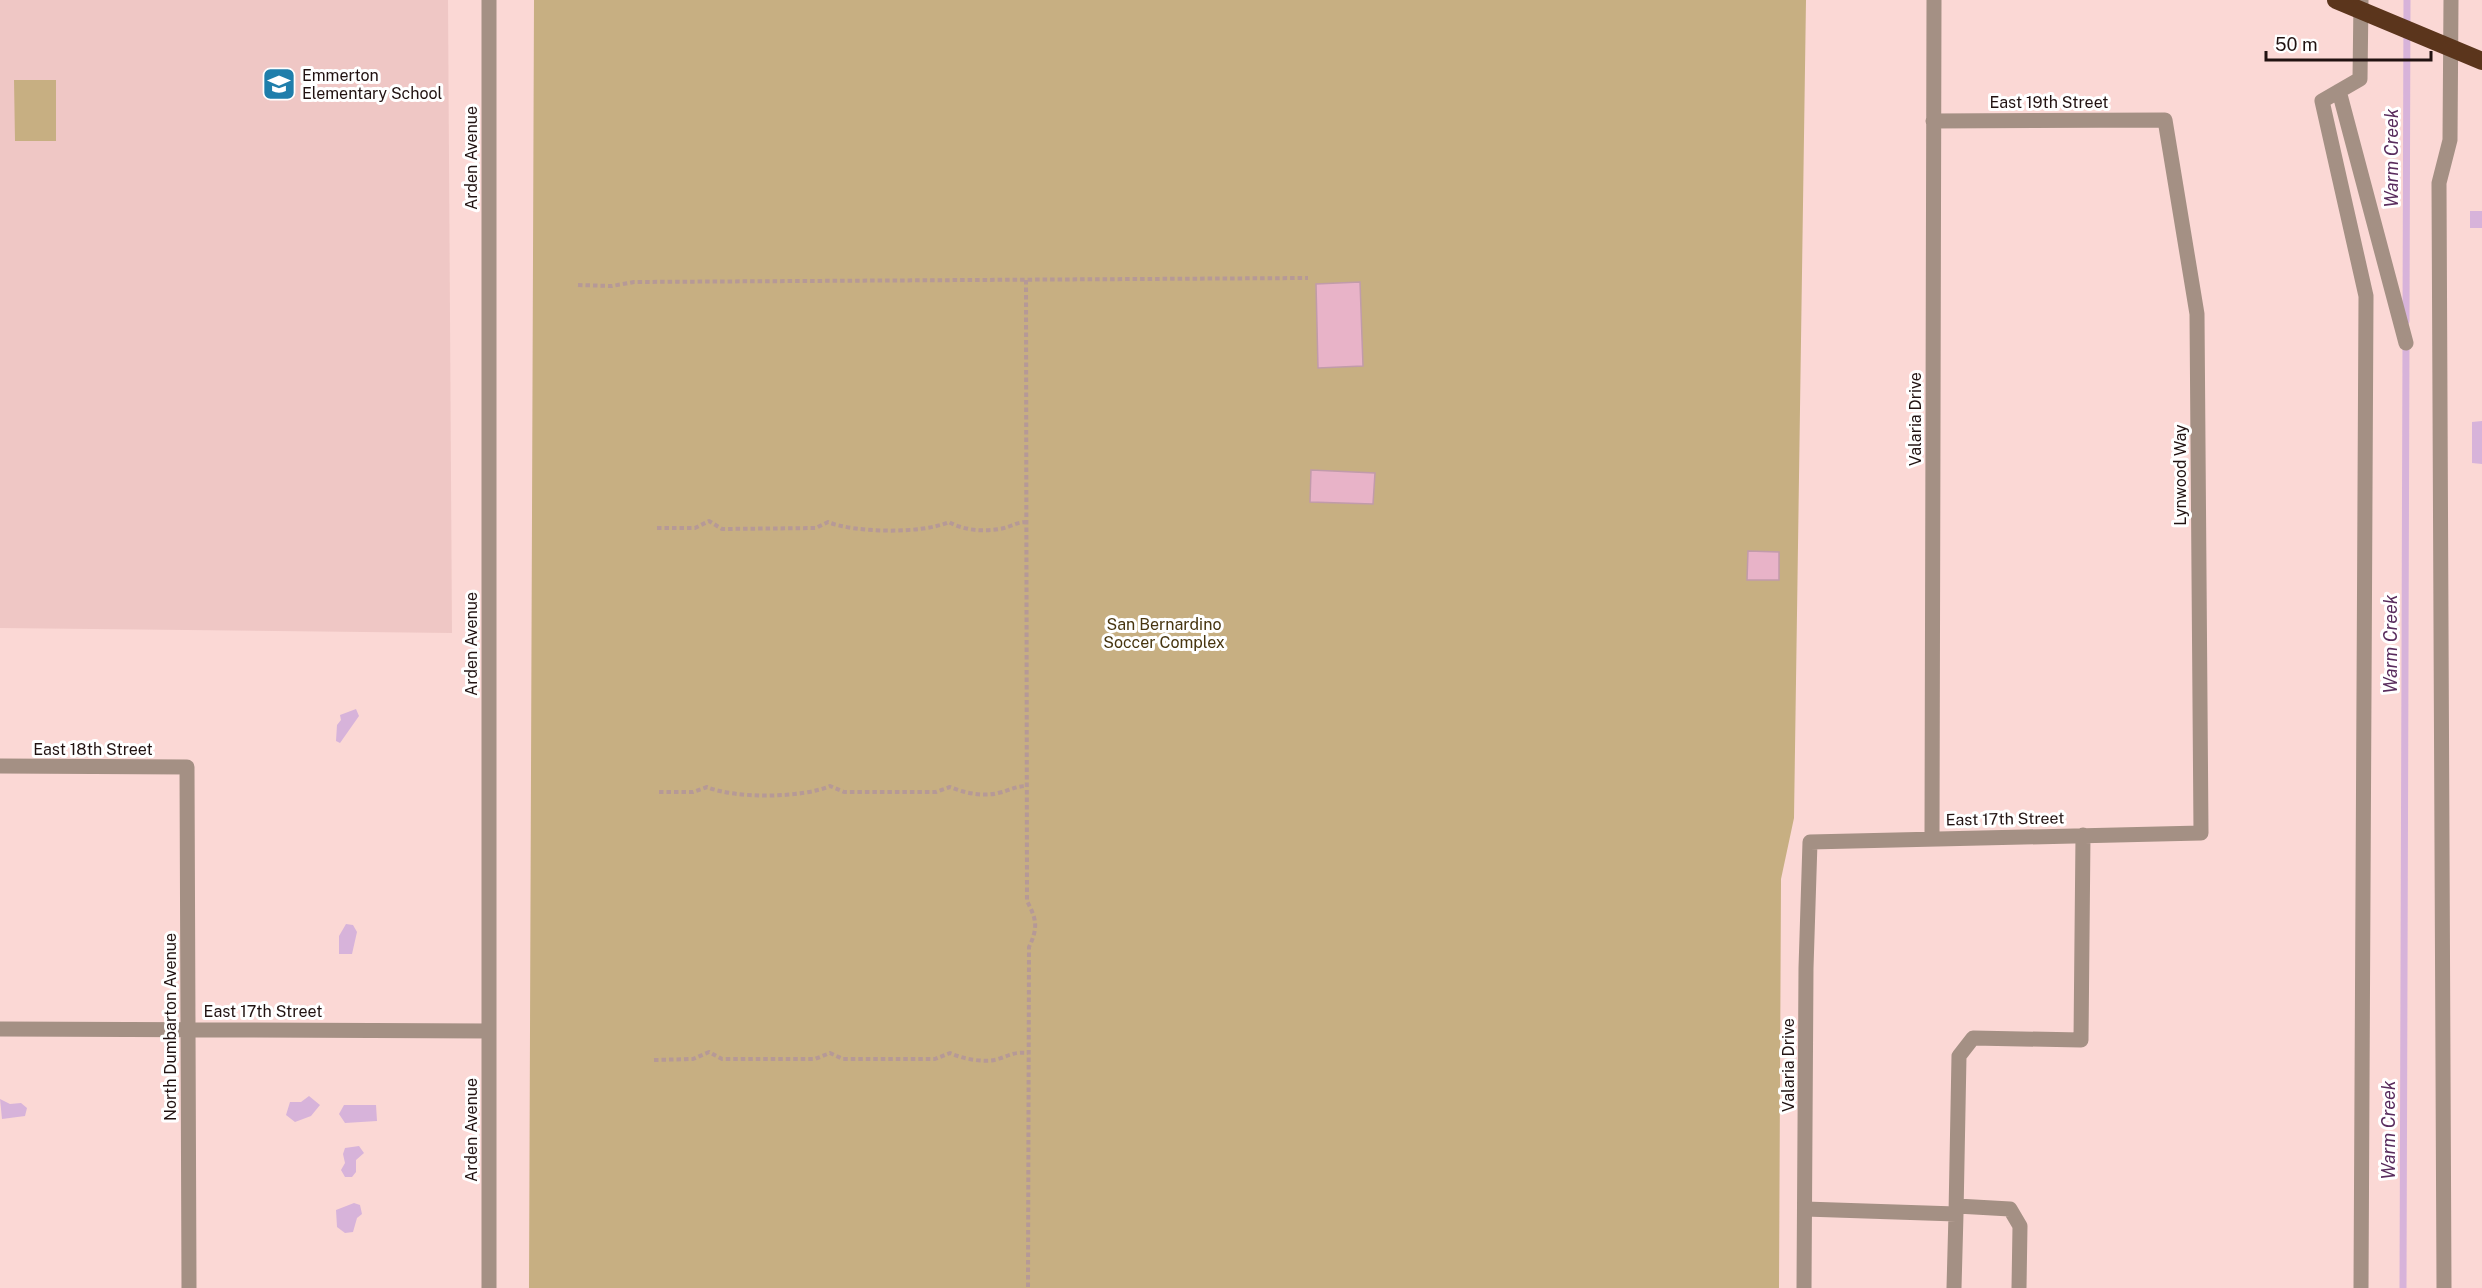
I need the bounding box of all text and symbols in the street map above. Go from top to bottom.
scale bar [2266,24,2431,62]
text: 50 m [2275,34,2318,55]
school or university icon: Emmerton Elementary School [261,66,297,102]
place label: Emmerton Elementary School [302,66,443,103]
street label: East 19th Street [1989,93,2109,112]
street label: Arden Avenue [462,106,481,210]
water label: Warm Creek [2381,108,2402,208]
street label: Valaria Drive [1906,372,1925,466]
street label: Lynwood Way [2171,424,2190,526]
street label: Arden Avenue [462,592,481,696]
water label: Warm Creek [2380,594,2401,694]
park label: San Bernardino Soccer Complex [1103,615,1225,652]
street label: East 18th Street [33,740,153,759]
street label: East 17th Street [1945,808,2065,830]
street label: North Dumbarton Avenue [161,933,180,1121]
street label: East 17th Street [204,1002,322,1021]
street label: Valaria Drive [1779,1018,1798,1112]
street label: Arden Avenue [462,1078,481,1182]
water label: Warm Creek [2378,1080,2399,1180]

